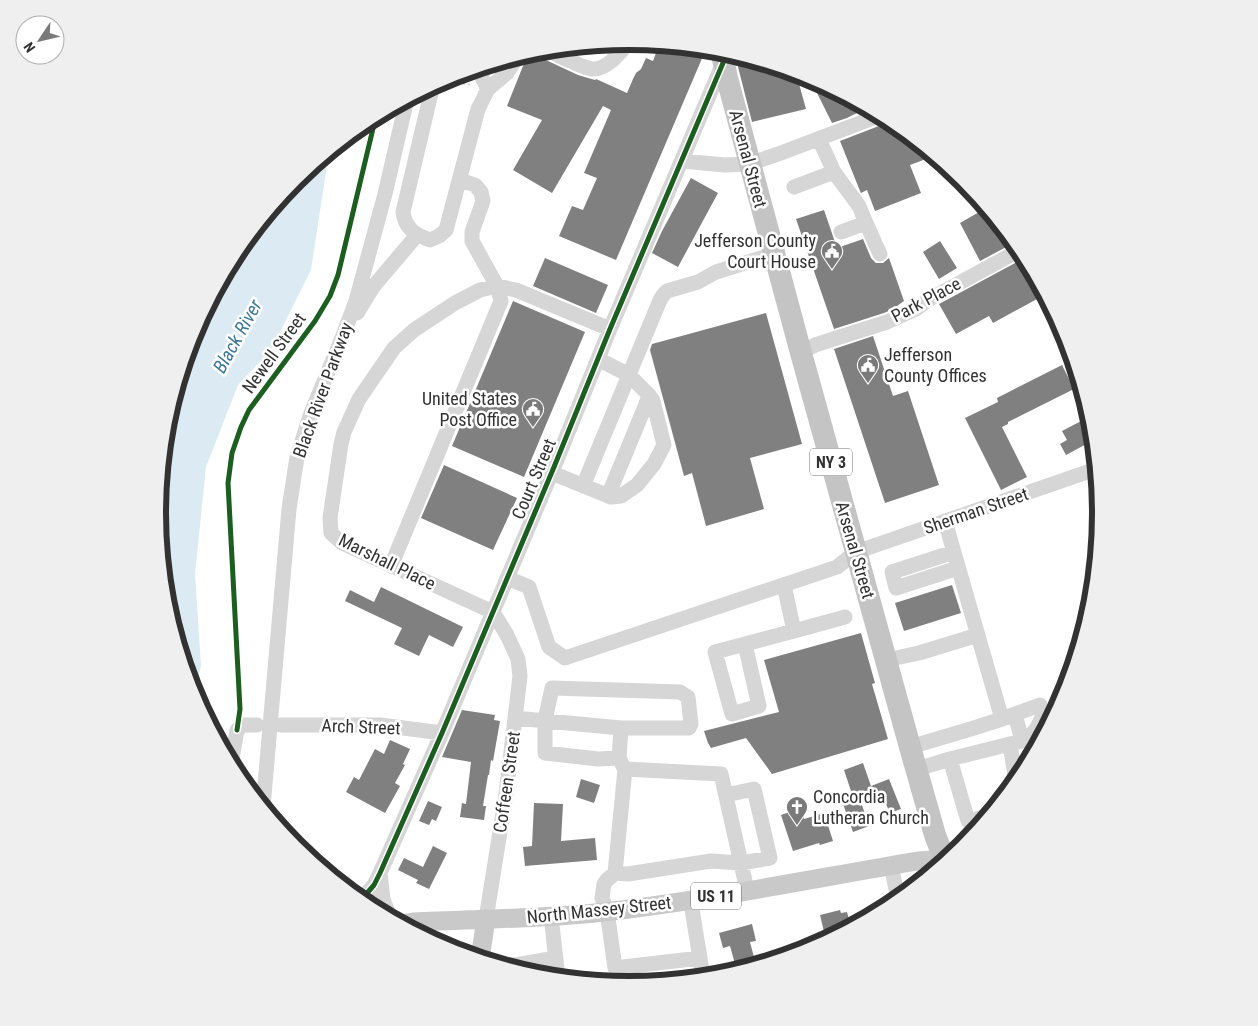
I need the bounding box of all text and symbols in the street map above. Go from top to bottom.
north arrow [15,15,65,65]
text: N [20,39,38,56]
street label: Arsenal Street [725,108,772,210]
place label: Jefferson County Court House [694,230,816,272]
public building icon: Jefferson County Court House [820,239,844,270]
street label: Park Place [887,273,964,327]
water label: Black River [208,295,267,377]
street label: Newell Street [237,308,310,397]
street label: Black River Parkway [288,319,357,460]
place label: Jefferson County Offices [884,344,987,386]
public building icon: Jefferson County Offices [856,353,880,384]
place label: United States Post Office [422,388,517,430]
public building icon: United States Post Office [521,397,545,428]
street label: Court Street [507,435,560,522]
road number: NY 3 [810,448,852,476]
street label: Sherman Street [921,483,1031,538]
street label: Arsenal Street [832,499,879,601]
street label: Marshall Place [335,529,439,594]
street label: Arch Street [321,715,401,738]
street label: Coffeen Street [489,730,524,834]
place label: Concordia Lutheran Church [813,786,929,828]
church icon: Concordia Lutheran Church [785,795,809,826]
road number: US 11 [691,882,741,909]
street label: North Massey Street [526,891,672,928]

